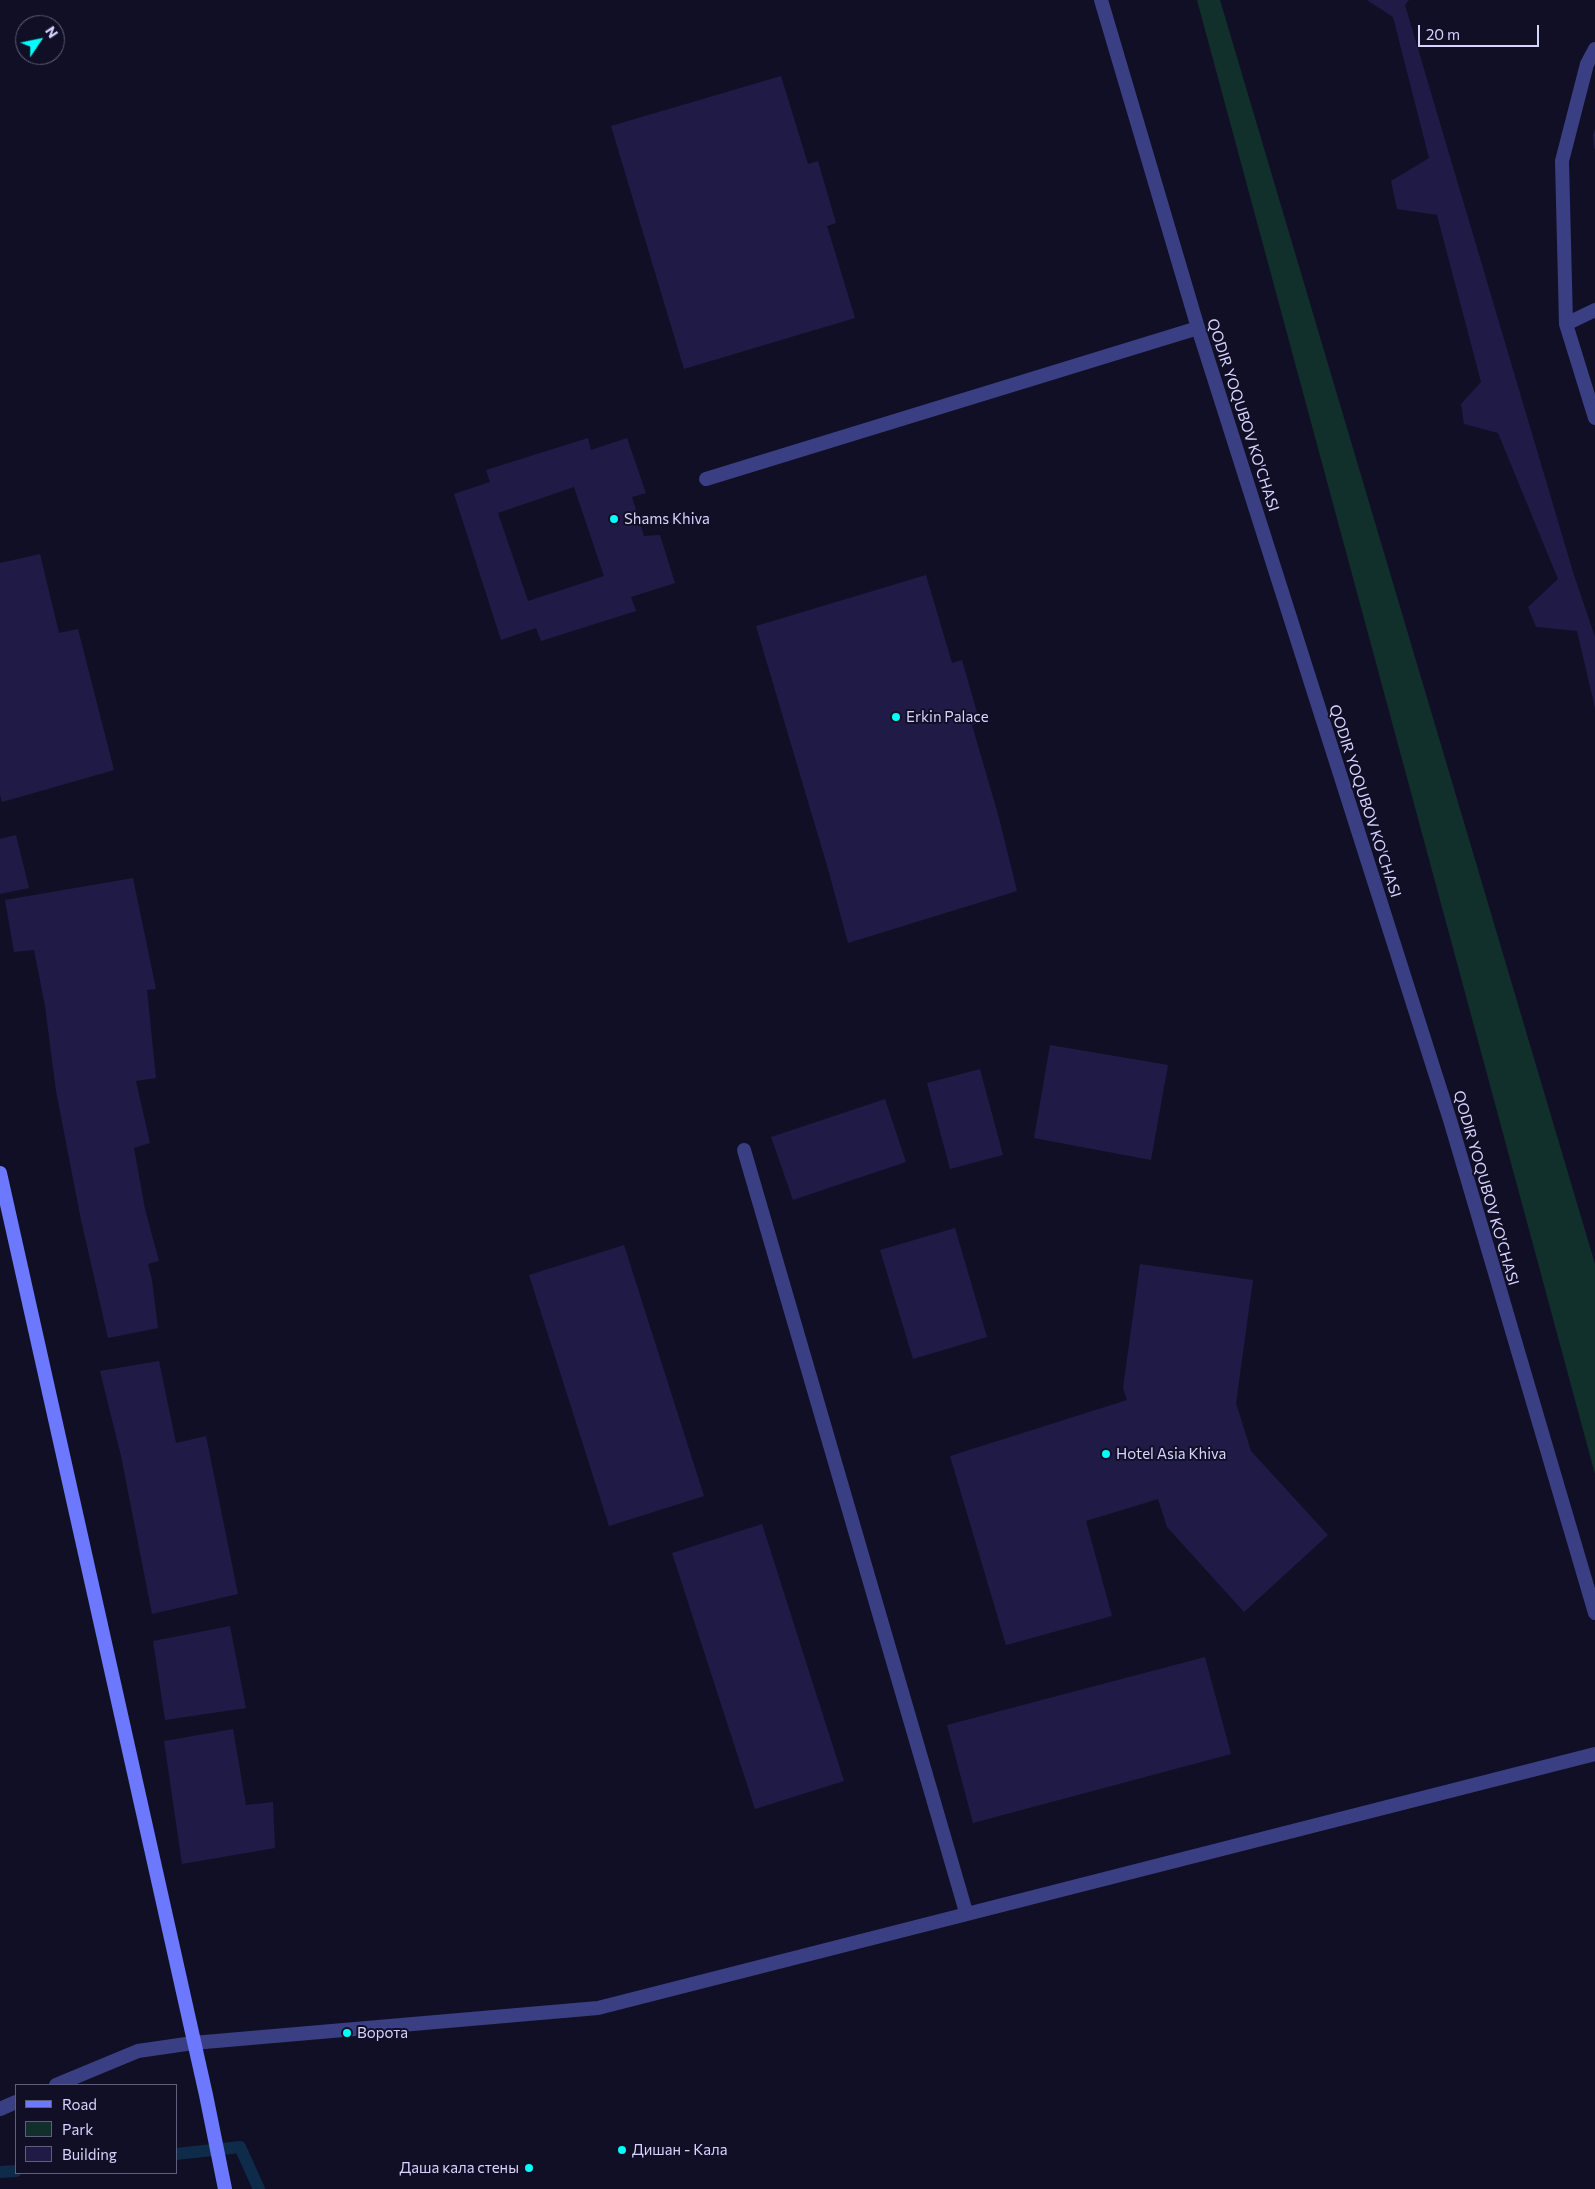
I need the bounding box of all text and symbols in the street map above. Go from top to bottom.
north arrow [15,15,65,65]
scale bar [1420,15,1541,47]
text: N [42,23,62,41]
text: 20 m [1426,25,1460,43]
street label: QODIR YOQUBOV KO'CHASI [1203,316,1283,514]
place label: Shams Khiva [624,510,710,528]
marker: Shams Khiva [608,513,620,525]
street label: QODIR YOQUBOV KO'CHASI [1325,702,1405,900]
place label: Erkin Palace [906,708,989,726]
marker: Erkin Palace [890,711,902,723]
street label: QODIR YOQUBOV KO'CHASI [1450,1089,1522,1287]
place label: Hotel Asia Khiva [1116,1445,1226,1463]
marker: Hotel Asia Khiva [1100,1448,1112,1460]
place label: Ворота [357,2024,408,2042]
marker: Ворота [341,2027,353,2039]
legend [15,2084,178,2174]
text: Road [62,2095,97,2113]
text: Park [62,2120,93,2138]
place label: Дишан - Кала [632,2141,727,2159]
marker: Дишан - Кала [616,2144,628,2156]
text: Building [62,2145,117,2163]
place label: Даша кала стены [400,2159,519,2177]
marker: Даша кала стены [523,2162,535,2174]

